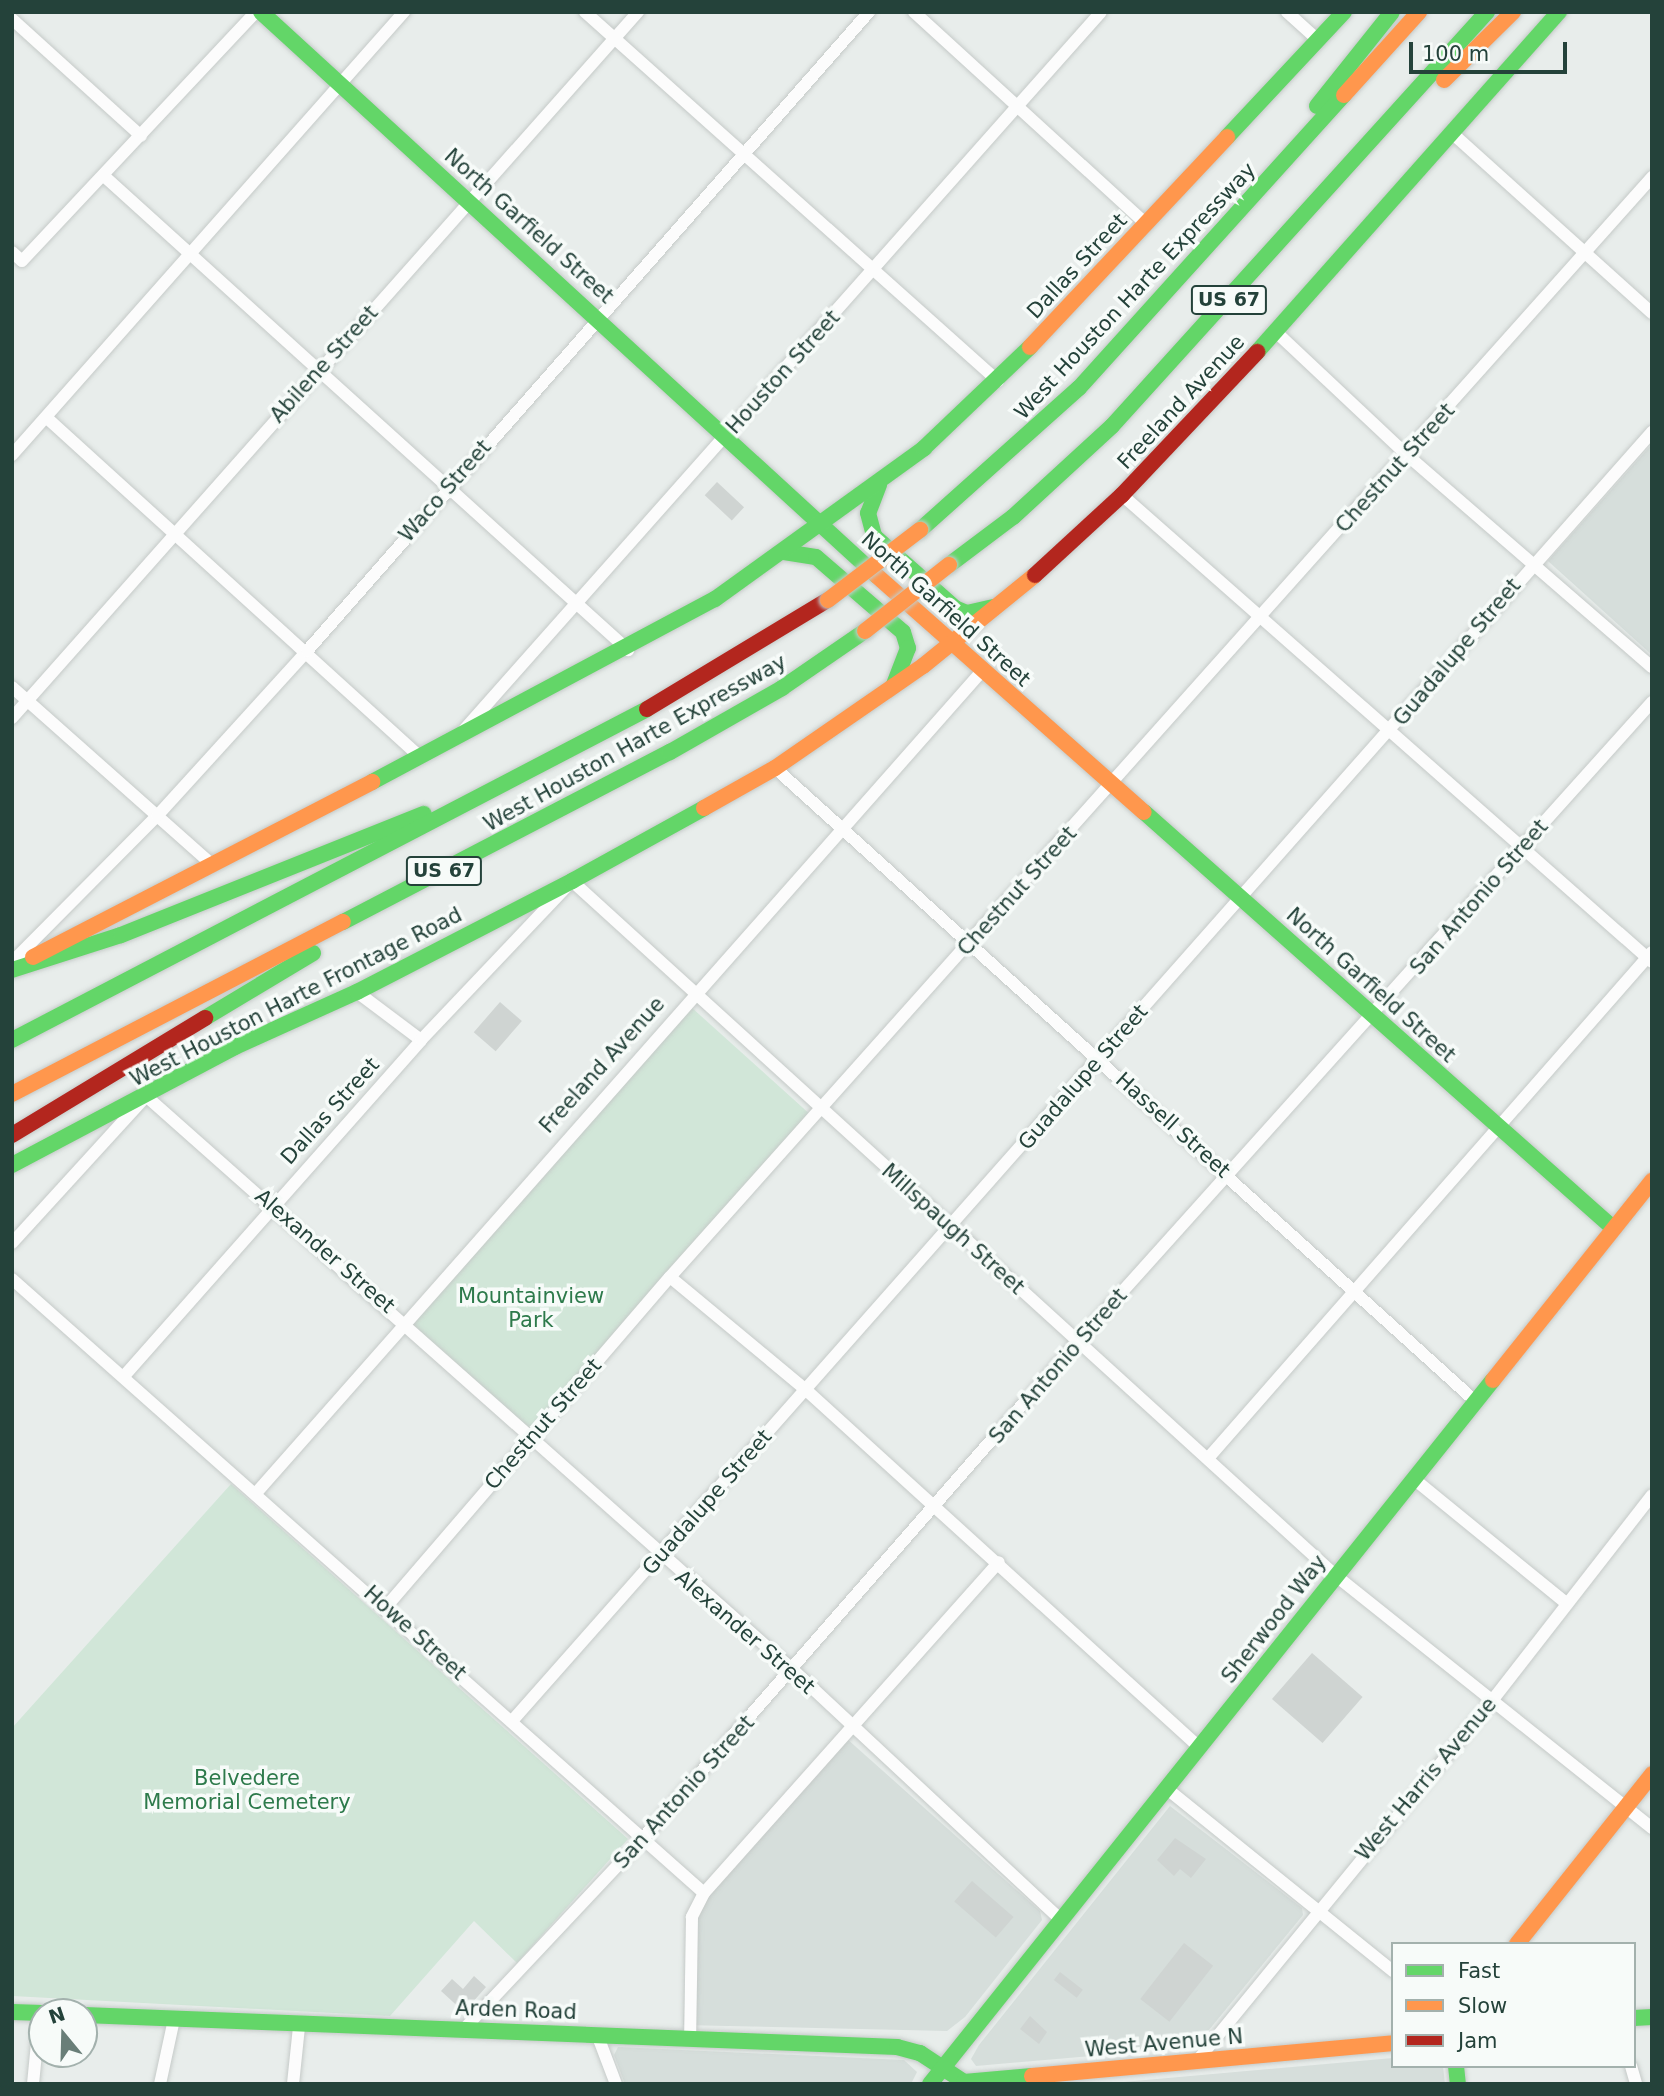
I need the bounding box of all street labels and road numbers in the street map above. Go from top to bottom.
street label: North Garfield Street [439,143,619,309]
street label: West Houston Harte Expressway [1009,157,1261,425]
street label: Dallas Street [1022,208,1132,324]
road number: US 67 [1190,284,1268,316]
street label: Abilene Street [265,300,383,428]
street label: Houston Street [721,305,845,439]
street label: Freeland Avenue [1112,330,1250,474]
street label: Chestnut Street [1330,398,1460,538]
street label: Waco Street [394,435,496,547]
street label: North Garfield Street [856,526,1036,692]
street label: Guadalupe Street [1388,573,1526,731]
street label: West Houston Harte Expressway [479,649,791,837]
street label: San Antonio Street [1405,814,1553,980]
street label: Chestnut Street [952,821,1082,961]
road number: US 67 [406,856,482,886]
street label: West Houston Harte Frontage Road [126,902,466,1092]
street label: North Garfield Street [1281,902,1461,1068]
street label: Freeland Avenue [534,992,670,1138]
street label: Guadalupe Street [1013,999,1153,1155]
street label: Dallas Street [275,1052,385,1170]
street label: Hassell Street [1110,1067,1236,1183]
street label: Millspaugh Street [876,1158,1030,1300]
street label: Alexander Street [250,1184,400,1318]
street label: San Antonio Street [984,1283,1132,1449]
street label: Chestnut Street [479,1353,607,1495]
street label: Guadalupe Street [637,1424,777,1580]
street label: Sherwood Way [1216,1550,1332,1688]
street label: Alexander Street [670,1565,820,1699]
street label: Howe Street [359,1580,471,1686]
street label: West Harris Avenue [1350,1692,1502,1866]
street label: San Antonio Street [609,1710,759,1874]
street label: Arden Road [455,1995,577,2025]
street label: West Avenue N [1084,2024,1244,2062]

